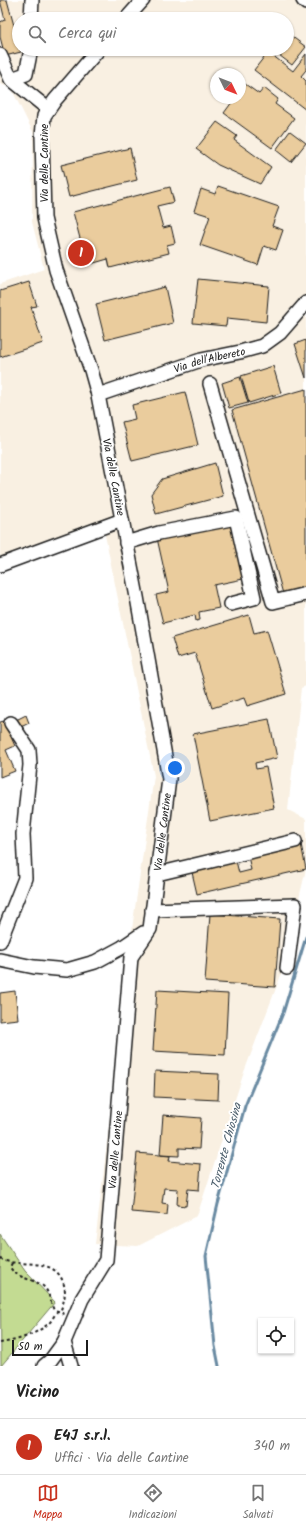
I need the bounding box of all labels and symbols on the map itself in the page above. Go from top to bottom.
north arrow [210,68,246,104]
street label: Via delle Cantine [36,124,54,202]
pin: 1 [68,238,94,268]
street label: Via dell'Albereto [171,343,248,379]
street label: Via delle Cantine [97,437,129,517]
your location [165,758,185,778]
street label: Via delle Cantine [149,792,177,872]
water label: Torrente Chiosina [206,1100,247,1191]
street label: Via delle Cantine [104,1110,128,1190]
scale bar [12,1338,88,1357]

